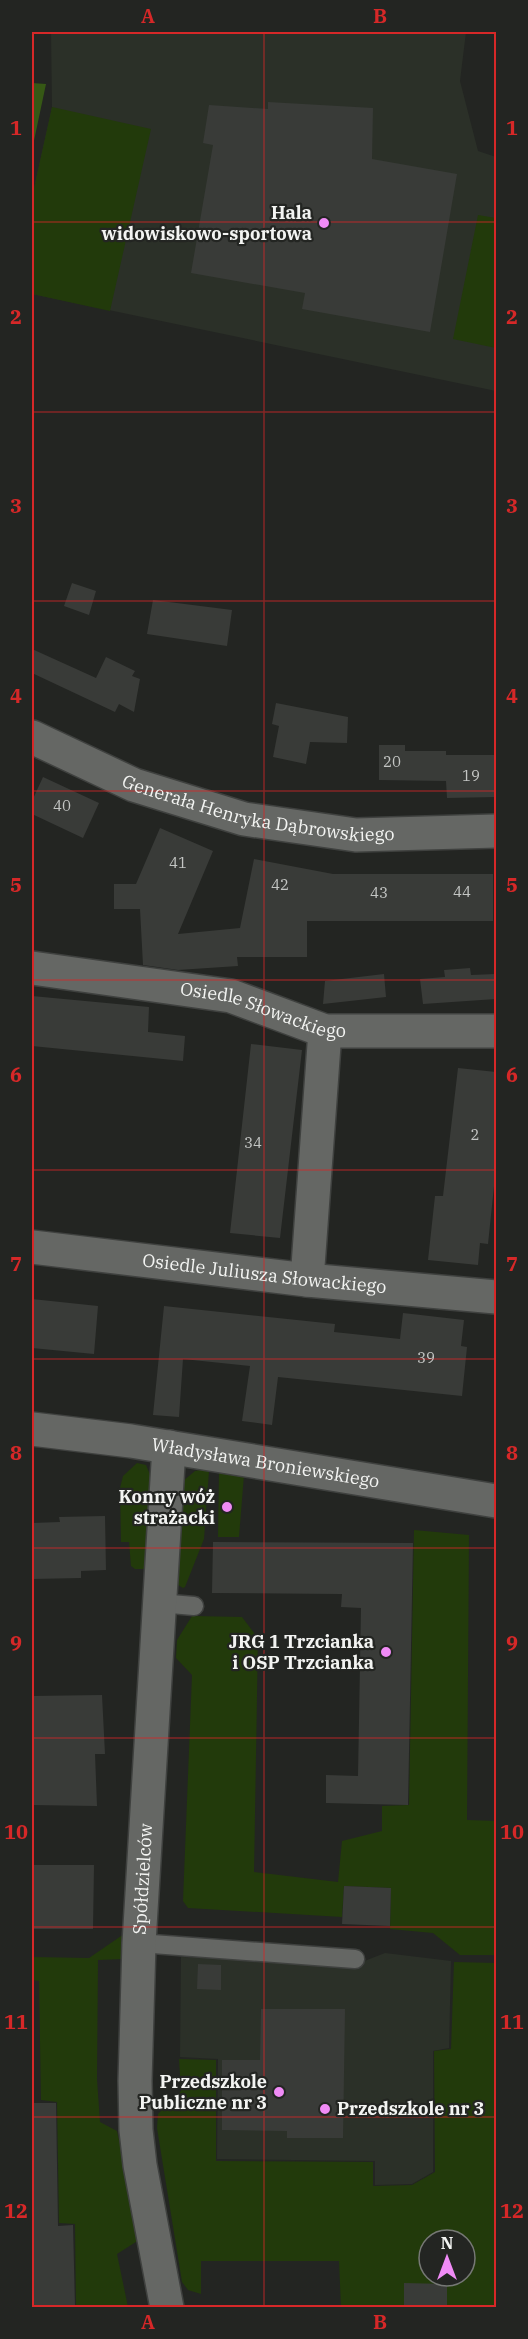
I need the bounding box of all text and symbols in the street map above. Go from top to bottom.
text: A [141,2,155,29]
text: B [373,2,387,29]
text: 1 [10,114,22,141]
text: 1 [506,114,518,141]
place label: Hala widowiskowo-sportowa [101,201,312,245]
marker: Hala widowiskowo-sportowa [317,216,331,230]
text: 2 [10,303,22,330]
text: 2 [506,303,518,330]
text: 3 [10,492,22,519]
text: 3 [506,492,518,519]
text: 4 [10,682,22,709]
text: 4 [506,682,518,709]
house number: 20 [383,752,401,771]
house number: 19 [462,766,480,785]
street label: Generała Henryka Dąbrowskiego [118,769,395,846]
house number: 40 [53,796,71,815]
house number: 41 [169,853,187,872]
text: 5 [10,871,22,898]
text: 5 [506,871,518,898]
house number: 42 [271,875,289,894]
house number: 44 [453,882,471,901]
house number: 43 [370,883,388,902]
street label: Osiedle Słowackiego [179,977,346,1042]
text: 6 [10,1061,22,1088]
text: 6 [506,1061,518,1088]
house number: 2 [470,1125,480,1144]
house number: 34 [244,1133,262,1152]
street label: Osiedle Juliusza Słowackiego [141,1248,387,1298]
text: 7 [10,1250,22,1277]
text: 7 [506,1250,518,1277]
house number: 39 [417,1348,435,1367]
street label: Władysława Broniewskiego [150,1433,381,1493]
text: 8 [10,1439,22,1466]
text: 8 [506,1439,518,1466]
place label: Konny wóż strażacki [118,1485,215,1529]
marker: Konny wóż strażacki [220,1500,234,1514]
text: 9 [10,1629,22,1656]
text: 9 [506,1629,518,1656]
place label: JRG 1 Trzcianka i OSP Trzcianka [229,1630,374,1674]
marker: JRG 1 Trzcianka i OSP Trzcianka [379,1645,393,1659]
text: 10 [4,1818,28,1845]
text: 10 [500,1818,524,1845]
street label: Spółdzielców [128,1823,157,1935]
text: 11 [4,2008,28,2035]
text: 11 [500,2008,524,2035]
place label: Przedszkole Publiczne nr 3 [139,2070,267,2114]
marker: Przedszkole Publiczne nr 3 [272,2085,286,2099]
place label: Przedszkole nr 3 [337,2097,484,2120]
marker: Przedszkole nr 3 [318,2102,332,2116]
text: 12 [4,2197,28,2224]
text: 12 [500,2197,524,2224]
north arrow [417,2228,477,2288]
text: N [441,2233,453,2253]
text: A [141,2308,155,2335]
text: B [373,2308,387,2335]

